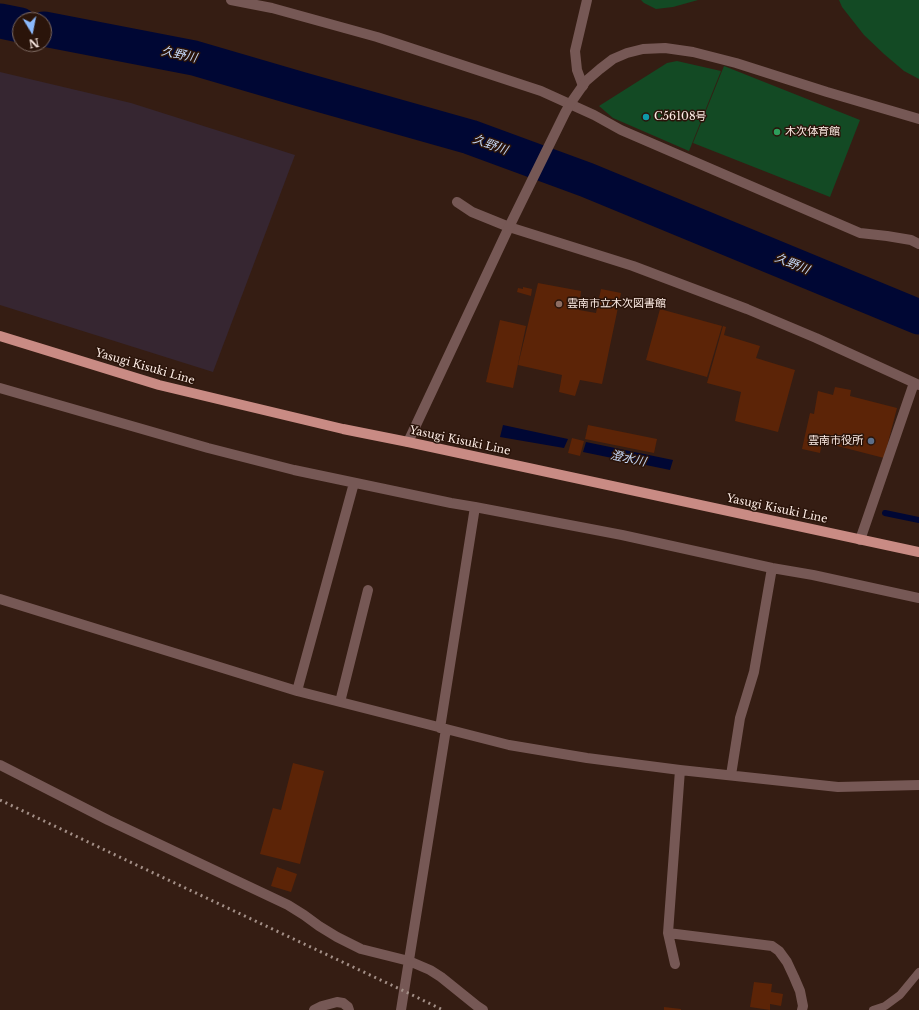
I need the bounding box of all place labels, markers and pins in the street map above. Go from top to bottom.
place label: C56108号 [654,110,707,124]
marker: C56108号 [641,112,651,122]
place label: 木次体育館 [785,125,840,139]
marker: 木次体育館 [772,127,782,137]
place label: 雲南市立木次図書館 [567,297,666,311]
marker: 雲南市立木次図書館 [554,299,564,309]
place label: 雲南市役所 [808,434,863,448]
marker: 雲南市役所 [866,436,876,446]

